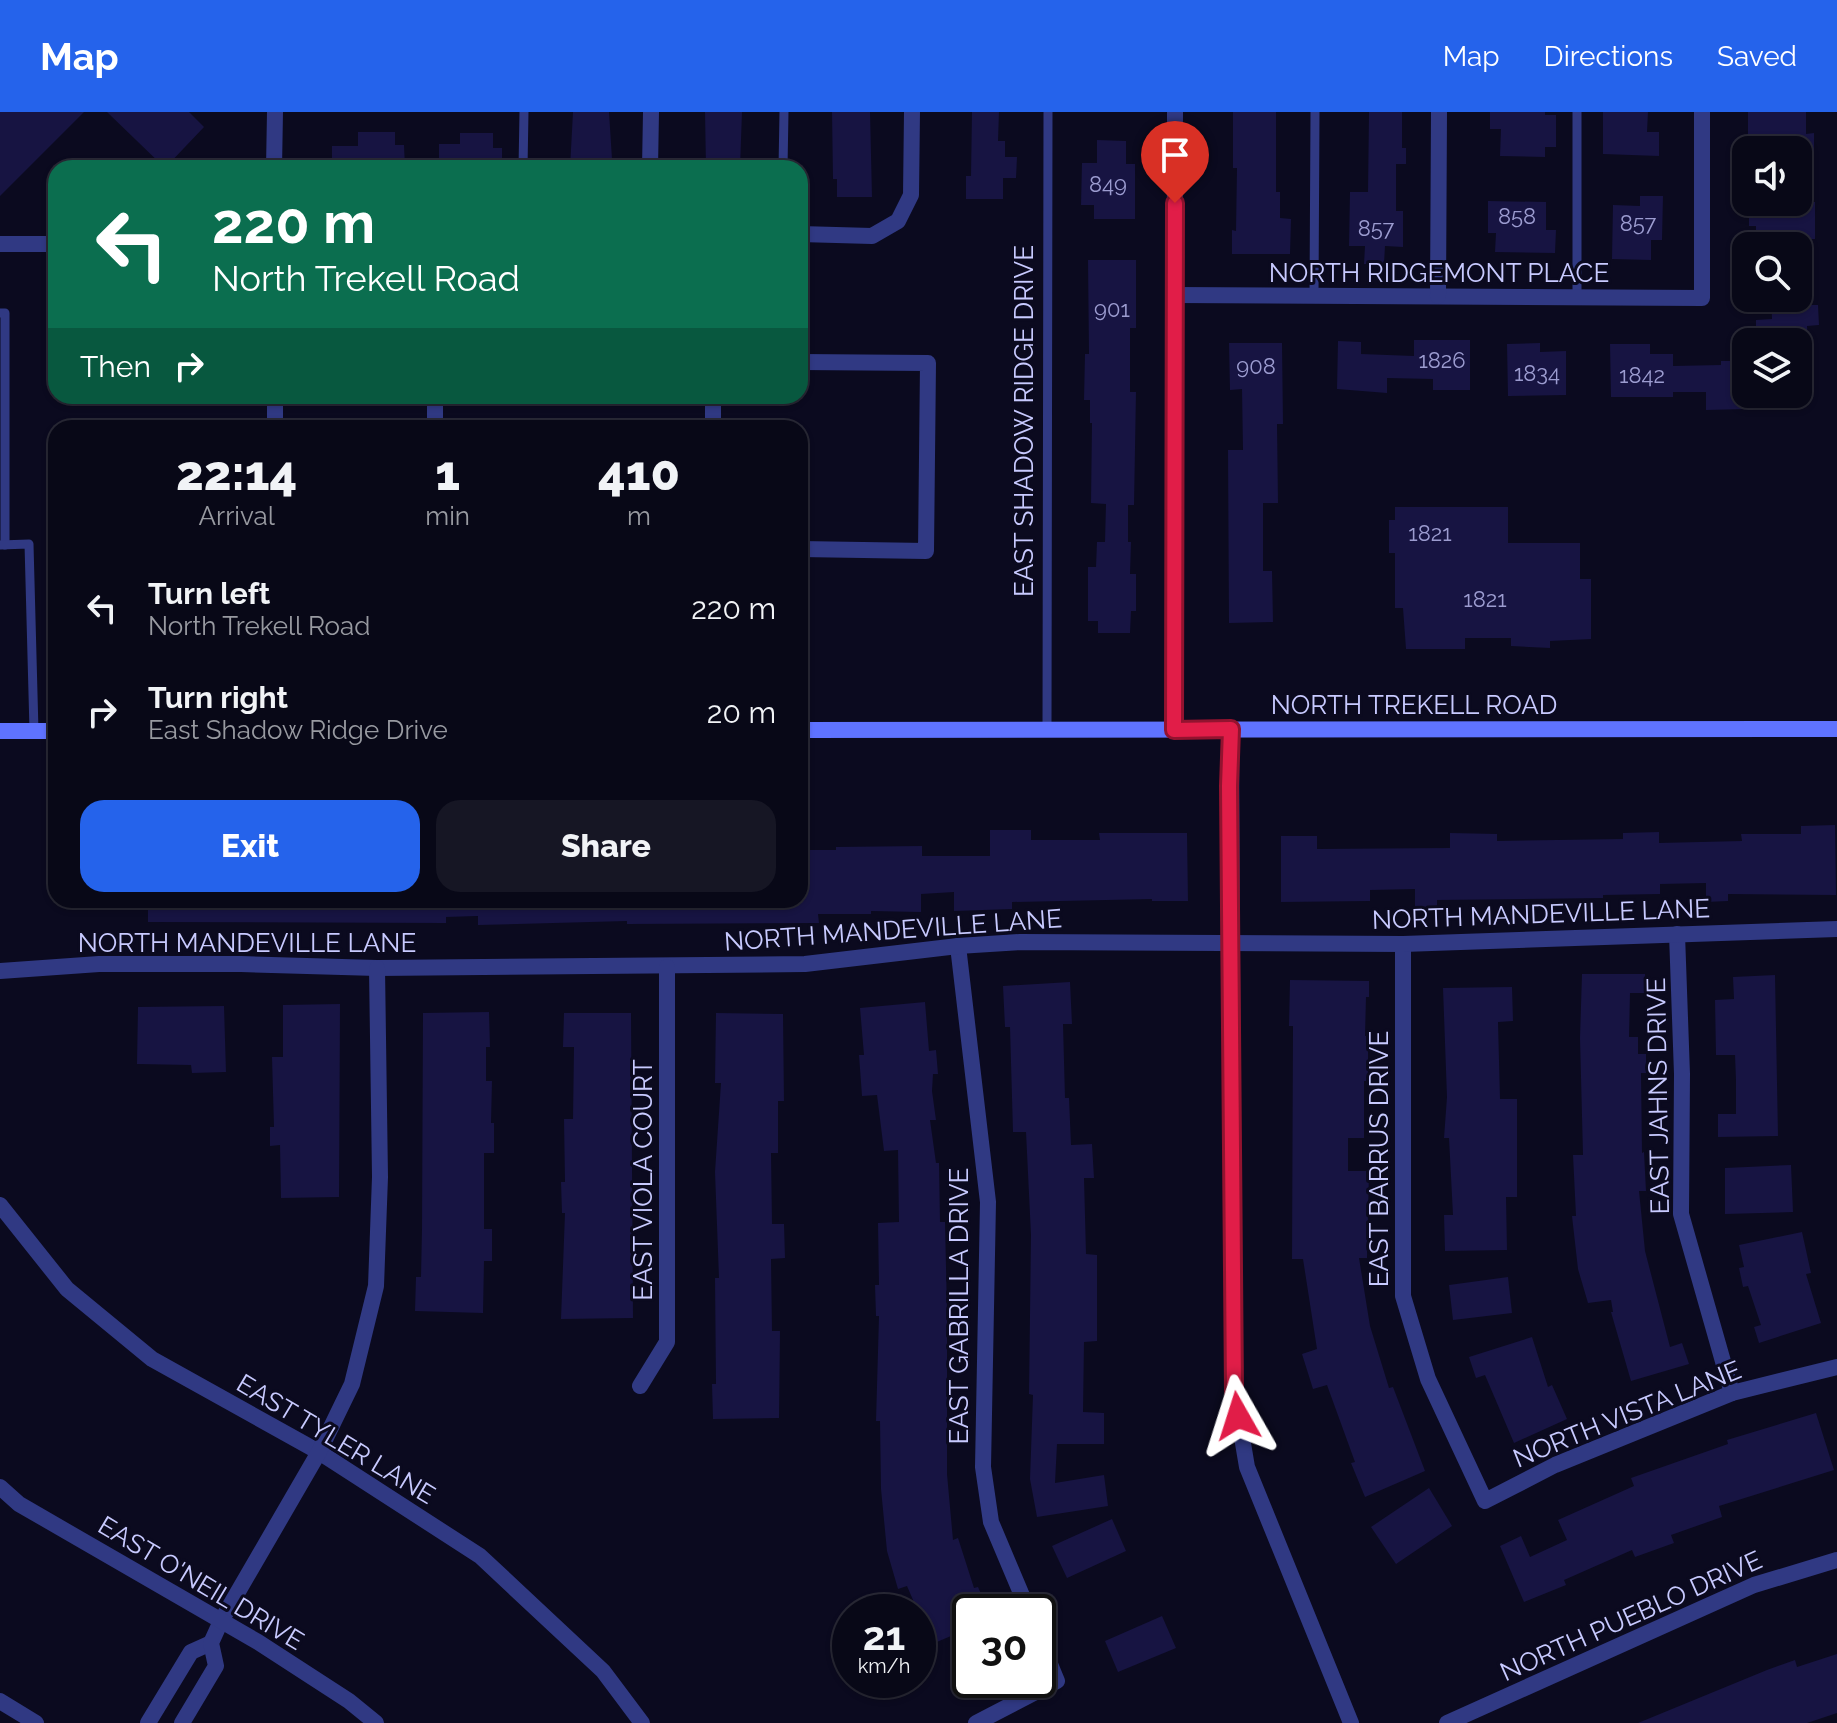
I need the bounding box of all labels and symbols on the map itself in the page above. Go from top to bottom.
pin [1141,121,1209,203]
house number: 849 [1089,171,1127,197]
house number: 858 [1498,203,1536,229]
house number: 857 [1620,210,1657,236]
house number: 857 [1358,215,1395,241]
street label: EAST SHADOW RIDGE DRIVE [1009,245,1039,597]
street label: NORTH RIDGEMONT PLACE [1269,258,1609,288]
house number: 901 [1094,296,1130,322]
house number: 1826 [1418,347,1466,373]
house number: 908 [1236,353,1276,379]
house number: 1834 [1514,360,1560,386]
house number: 1842 [1619,362,1665,388]
house number: 1821 [1408,520,1452,546]
house number: 1821 [1463,586,1507,612]
street label: NORTH TREKELL ROAD [1271,690,1557,720]
street label: NORTH MANDEVILLE LANE [1371,893,1711,935]
street label: NORTH MANDEVILLE LANE [723,903,1063,957]
street label: NORTH MANDEVILLE LANE [78,928,416,958]
street label: EAST JAHNS DRIVE [1641,977,1675,1215]
street label: EAST BARRUS DRIVE [1364,1031,1394,1287]
street label: EAST VIOLA COURT [628,1059,658,1301]
street label: EAST GABRILLA DRIVE [944,1168,974,1444]
street label: NORTH VISTA LANE [1509,1355,1745,1473]
street label: EAST TYLER LANE [231,1368,441,1510]
position arrow [1196,1374,1280,1458]
street label: EAST O'NEIL DRIVE [93,1510,309,1656]
street label: NORTH PUEBLO DRIVE [1496,1545,1766,1687]
speed limit sign: 30 [952,1594,1056,1698]

